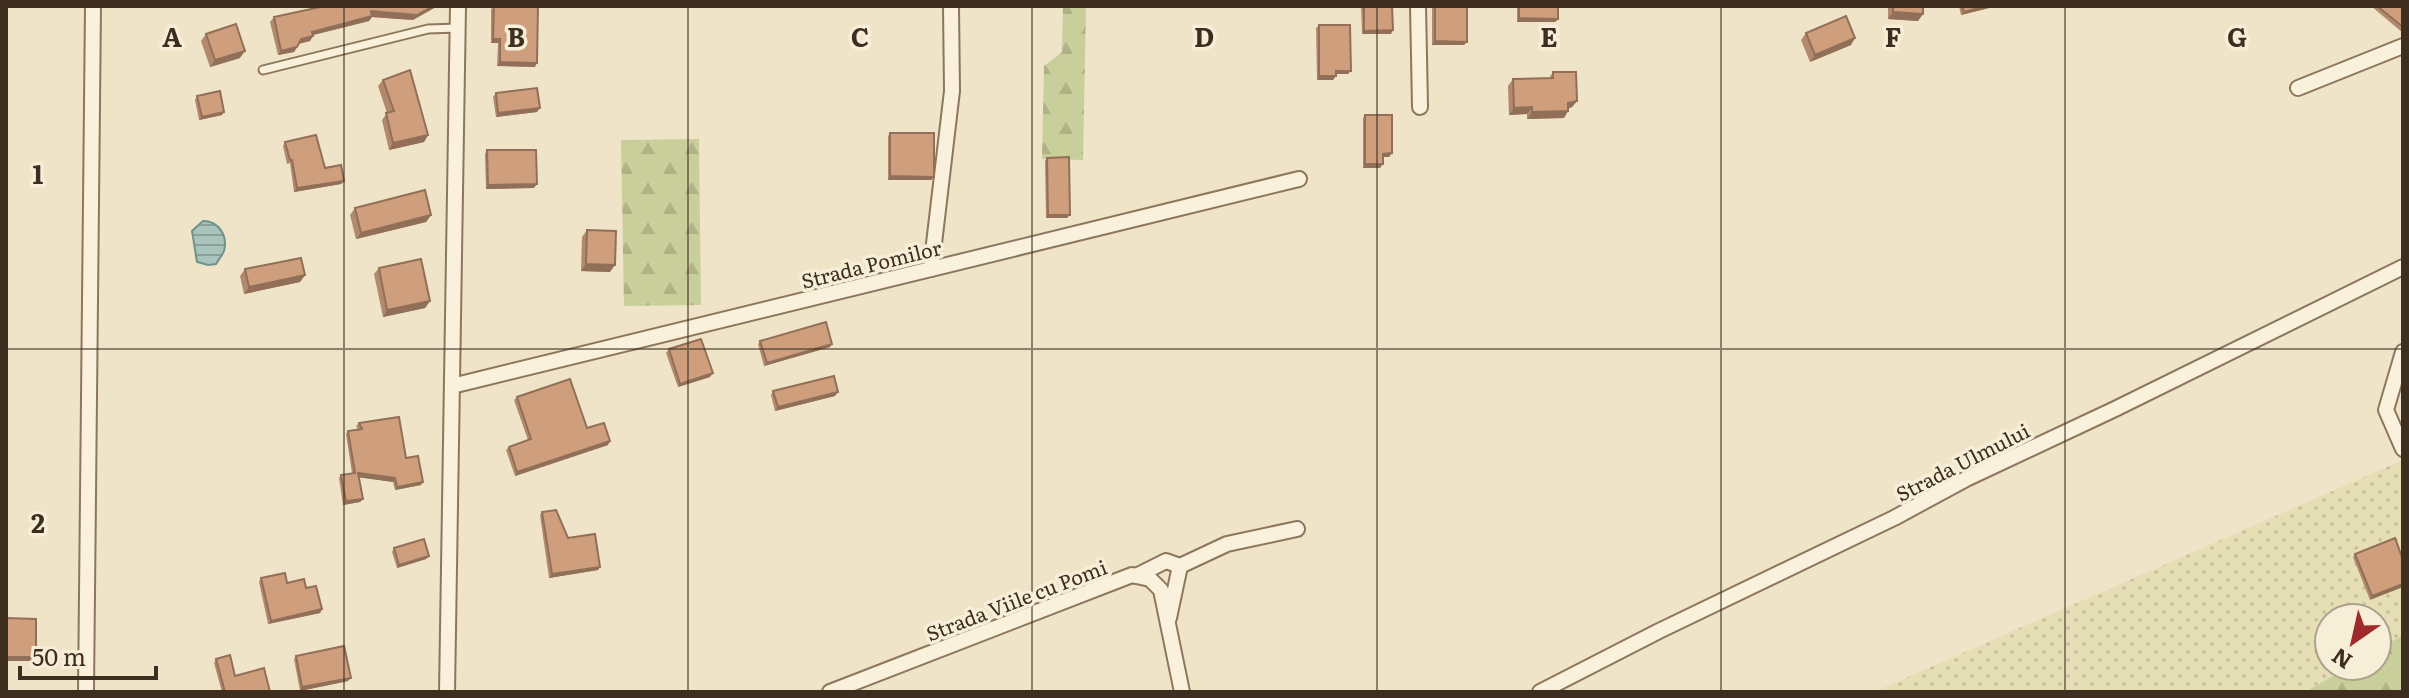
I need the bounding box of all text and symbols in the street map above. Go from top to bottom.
text: A [162,16,182,55]
text: B [507,16,525,55]
text: C [851,16,869,55]
text: D [1194,16,1214,55]
text: E [1540,16,1558,55]
text: F [1885,16,1901,55]
text: G [2227,16,2247,55]
text: 1 [33,153,44,192]
street label: Strada Pomilor [798,231,945,295]
street label: Strada Ulmului [1890,414,2034,508]
text: 2 [31,502,45,541]
street label: Strada Viile cu Pomi [921,551,1111,647]
north arrow [2313,602,2393,682]
scale bar [20,630,156,680]
text: 50 m [32,638,86,673]
text: N [2324,641,2358,679]

